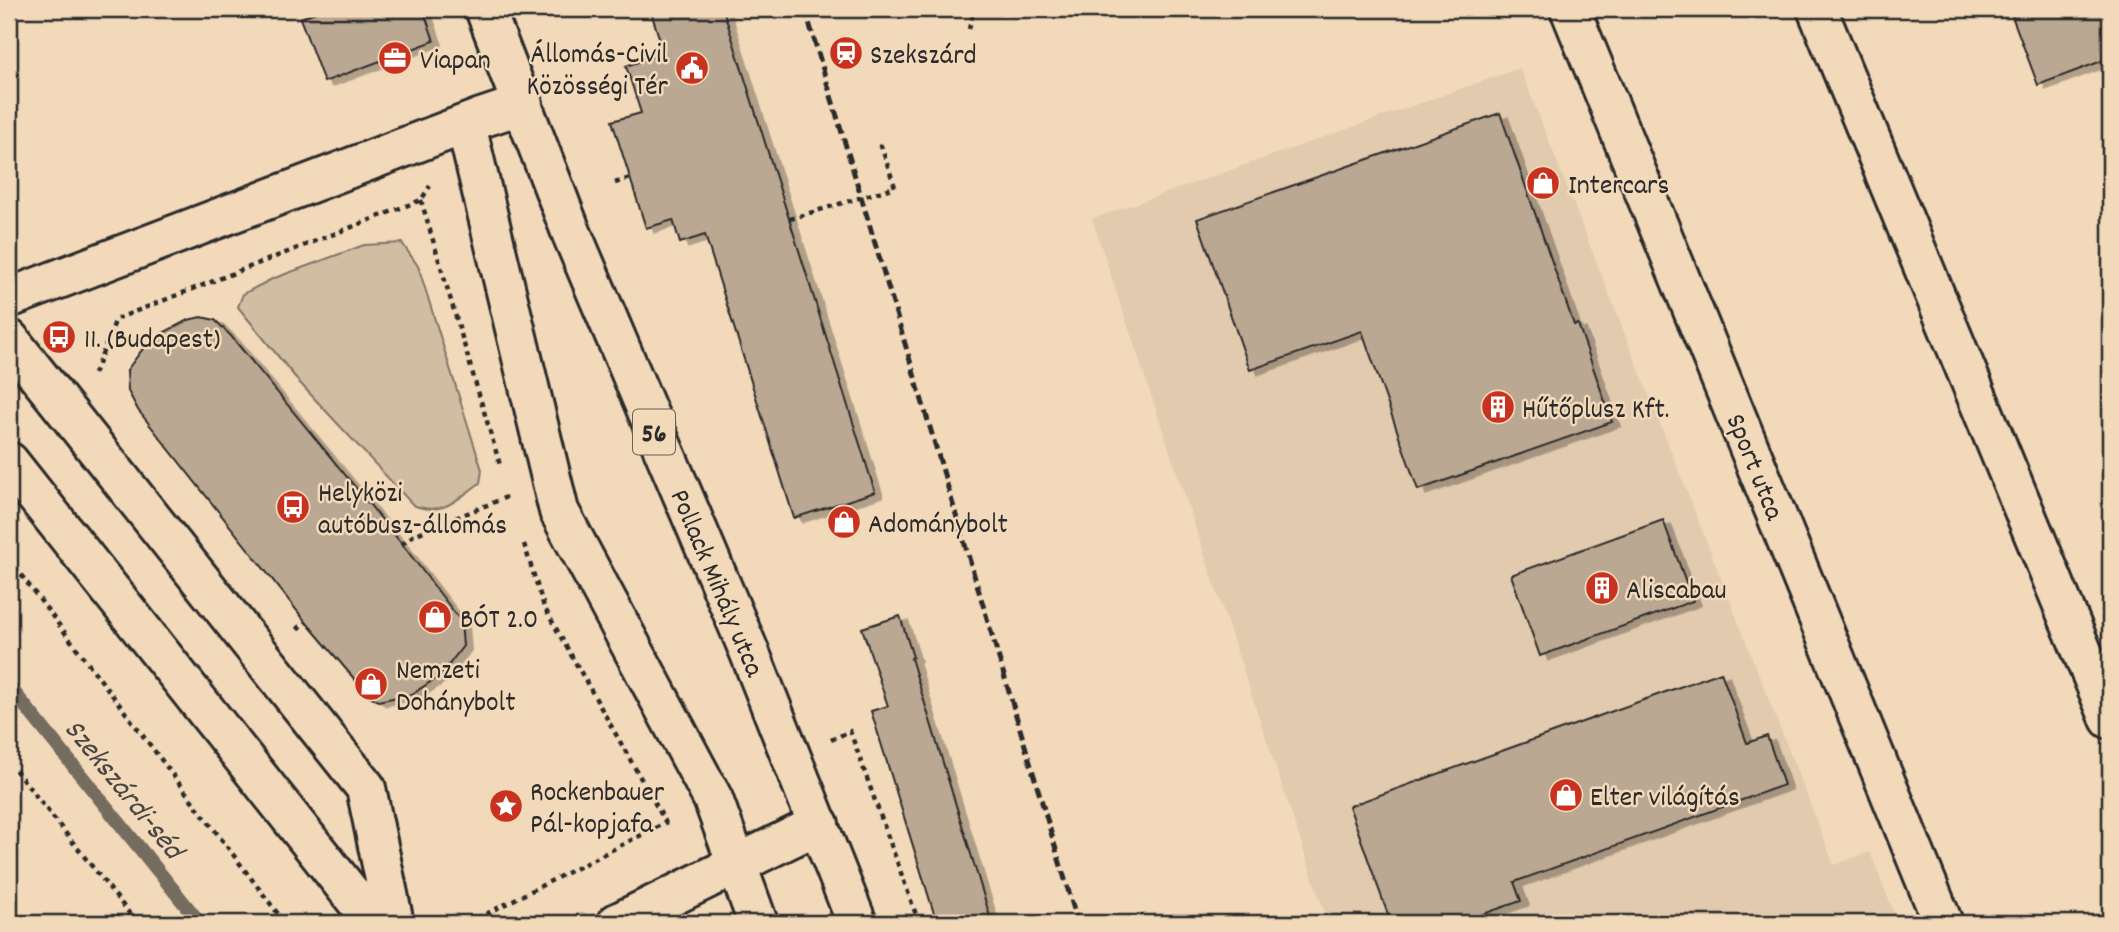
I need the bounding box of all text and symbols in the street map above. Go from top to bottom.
station icon: Szekszárd [827,34,865,72]
place label: Állomás-Civil Közösségi Tér [526,37,669,109]
place label: Szekszárd [870,38,977,78]
office icon: Viapan [376,39,414,77]
place label: Viapan [420,43,491,83]
public building icon: Állomás-Civil Közösségi Tér [673,49,711,87]
shop icon: Intercars [1524,164,1562,202]
place label: Intercars [1568,168,1669,208]
bus stop icon: 11. (Budapest) [40,318,78,356]
place label: 11. (Budapest) [84,322,220,362]
building icon: Hűtőplusz Kft. [1479,388,1517,426]
place label: Hűtőplusz Kft. [1522,392,1669,432]
street label: Sport utca [1713,409,1792,528]
road number: 56 [633,410,675,454]
place label: Helyközi autóbusz-állomás [318,476,507,548]
street label: Pollack Mihály utca [657,484,772,685]
bus stop icon: Helyközi autóbusz-állomás [274,488,312,526]
shop icon: Adománybolt [825,503,863,541]
place label: Adománybolt [868,507,1008,547]
building icon: Aliscabau [1583,569,1621,607]
place label: Aliscabau [1626,573,1727,613]
shop icon: BÓT 2.0 [416,598,454,636]
place label: BÓT 2.0 [460,602,538,642]
place label: Nemzeti Dohánybolt [396,653,516,725]
shop icon: Nemzeti Dohánybolt [352,665,390,703]
water label: Szekszárdi-séd [51,711,194,873]
place label: Rockenbauer Pál-kopjafa [530,775,665,847]
shop icon: Elter világítás [1547,776,1585,814]
place label: Elter világítás [1590,780,1740,820]
place icon: Rockenbauer Pál-kopjafa [487,787,525,825]

